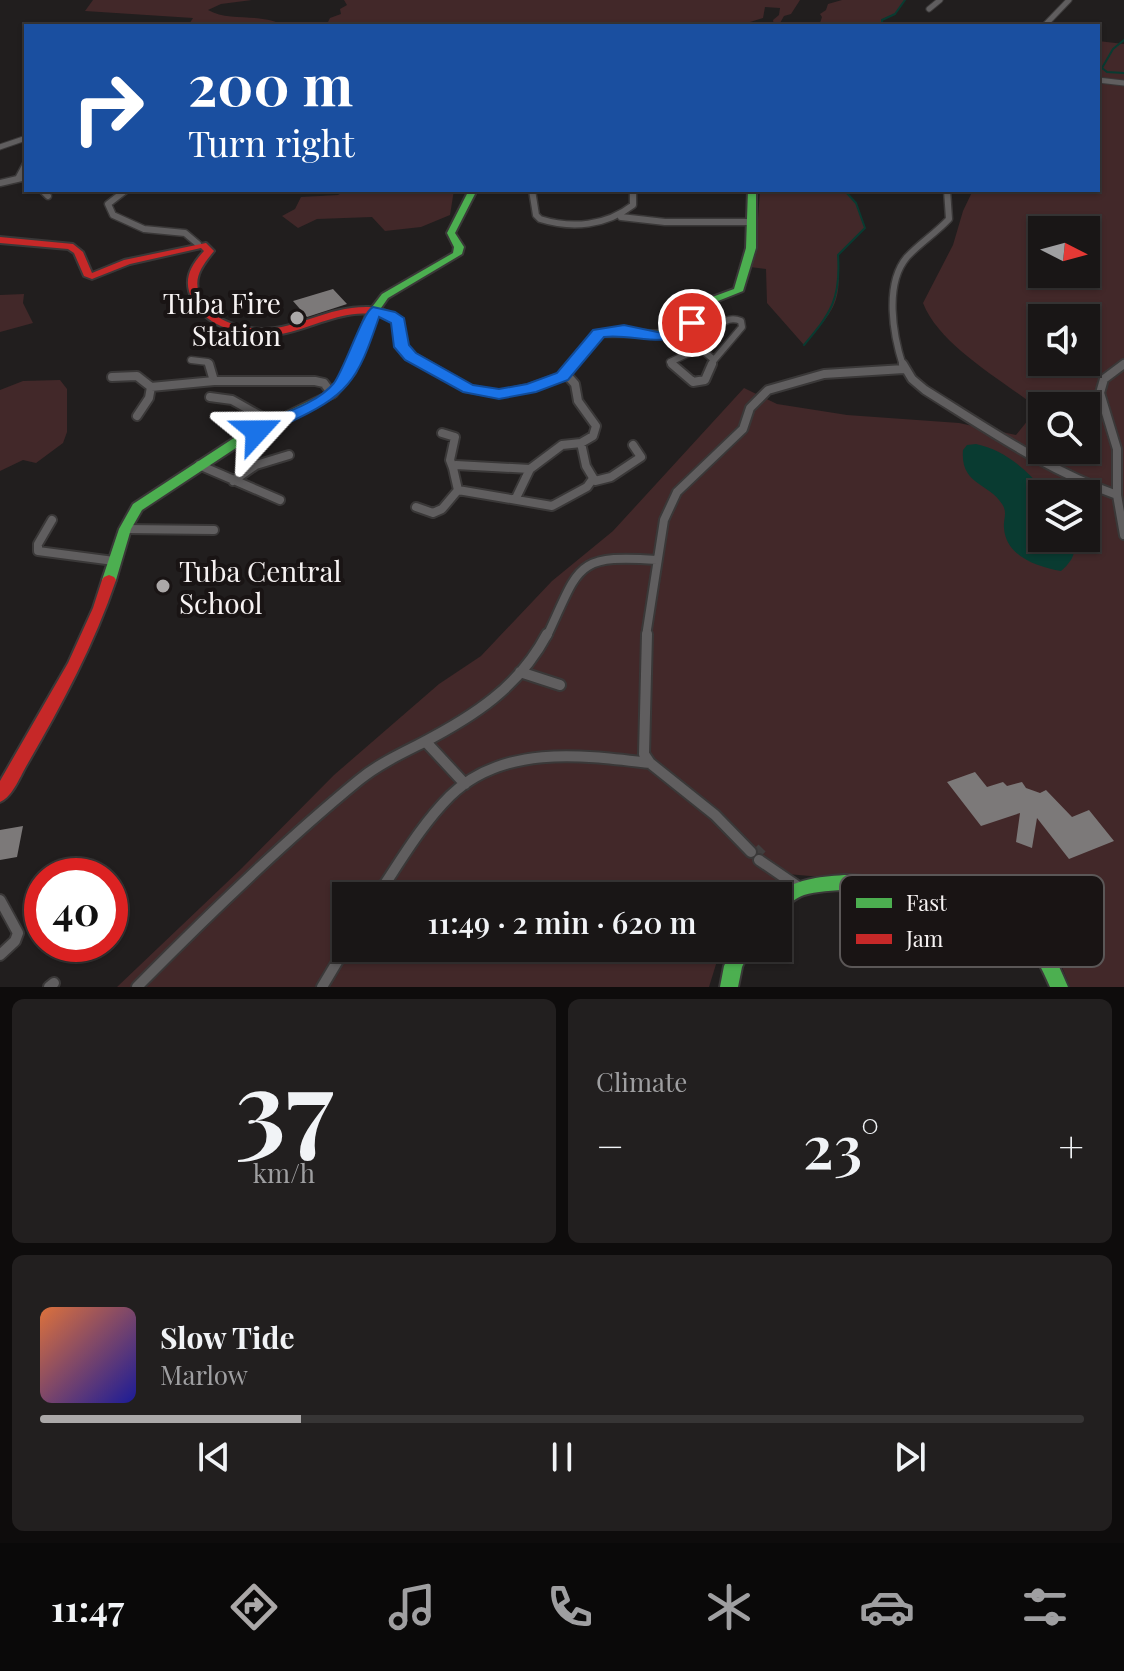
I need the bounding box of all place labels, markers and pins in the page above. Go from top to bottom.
place label: Tuba Fire Station [163,284,281,353]
pin [658,289,726,357]
marker: Tuba Fire Station [288,309,306,327]
place label: Tuba Central School [179,552,342,621]
marker: Tuba Central School [154,577,172,595]

